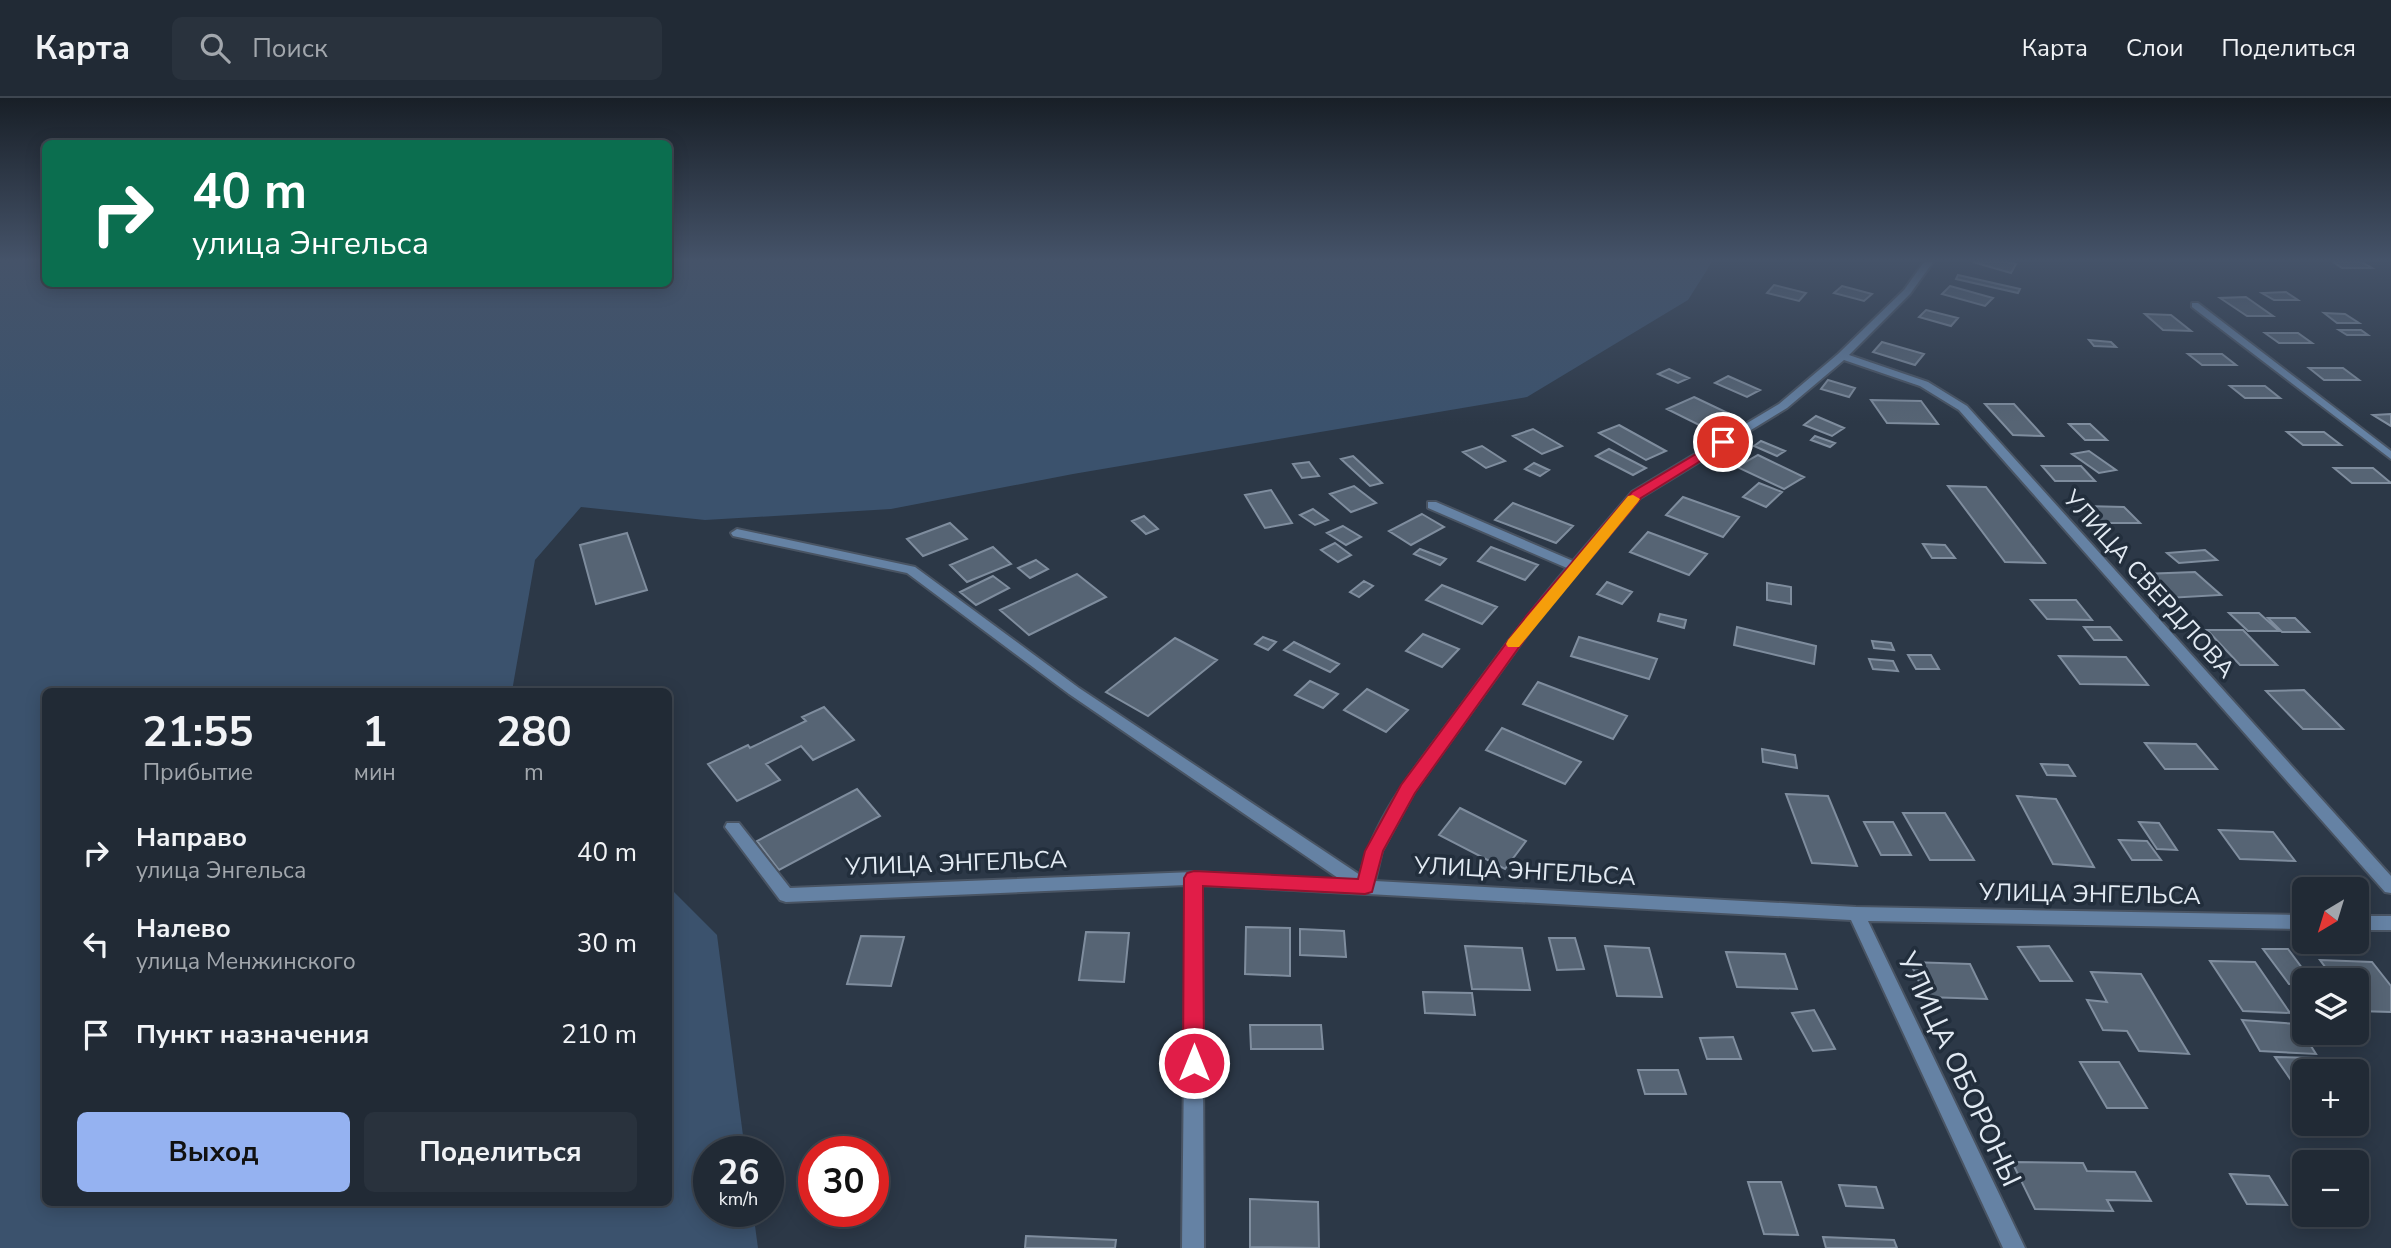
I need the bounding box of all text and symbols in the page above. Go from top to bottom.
search box [172,17,662,80]
text: Карта [35,26,130,71]
icon: search [196,29,234,67]
text: Поиск [252,31,328,66]
text: Карта [2022,32,2088,64]
text: Слои [2126,32,2183,64]
text: Поделиться [2221,32,2356,64]
text: 40 m [192,158,307,225]
icon: right [77,168,168,259]
text: улица Энгельса [192,222,429,265]
pin [1693,412,1753,472]
icon: arrive [1704,423,1742,461]
street label: УЛИЦА СВЕРДЛОВА [2055,483,2242,685]
text: 21:55 [142,704,253,761]
text: 1 [362,704,387,761]
text: 280 [496,704,572,761]
text: Прибытие [143,757,253,788]
text: мин [354,757,396,788]
text: m [524,757,544,788]
text: Направо [136,820,247,855]
icon: right [77,834,115,872]
text: 40 m [577,835,637,870]
street label: УЛИЦА ЭНГЕЛЬСА [844,843,1068,883]
street label: УЛИЦА ЭНГЕЛЬСА [1412,849,1637,893]
text: улица Энгельса [136,855,306,886]
street label: УЛИЦА ЭНГЕЛЬСА [1978,876,2202,912]
north arrow [2292,877,2370,954]
map controls [2292,877,2369,1227]
text: Налево [136,911,231,946]
icon: left [77,925,115,963]
text: 30 m [577,926,637,961]
street label: УЛИЦА ОБОРОНЫ [1888,945,2030,1193]
text: улица Менжинского [136,946,356,977]
button: layers [2292,968,2369,1045]
icon: arrive [77,1016,115,1054]
text: Пункт назначения [136,1017,369,1052]
text: 210 m [561,1017,637,1052]
position arrow [1157,1026,1231,1100]
button: + [2292,1059,2369,1136]
button: Выход [77,1112,350,1192]
button: Поделиться [364,1112,637,1192]
speed limit sign: 30 [798,1136,889,1227]
text: 26 [717,1149,760,1196]
button: − [2292,1150,2369,1227]
text: km/h [719,1187,758,1211]

